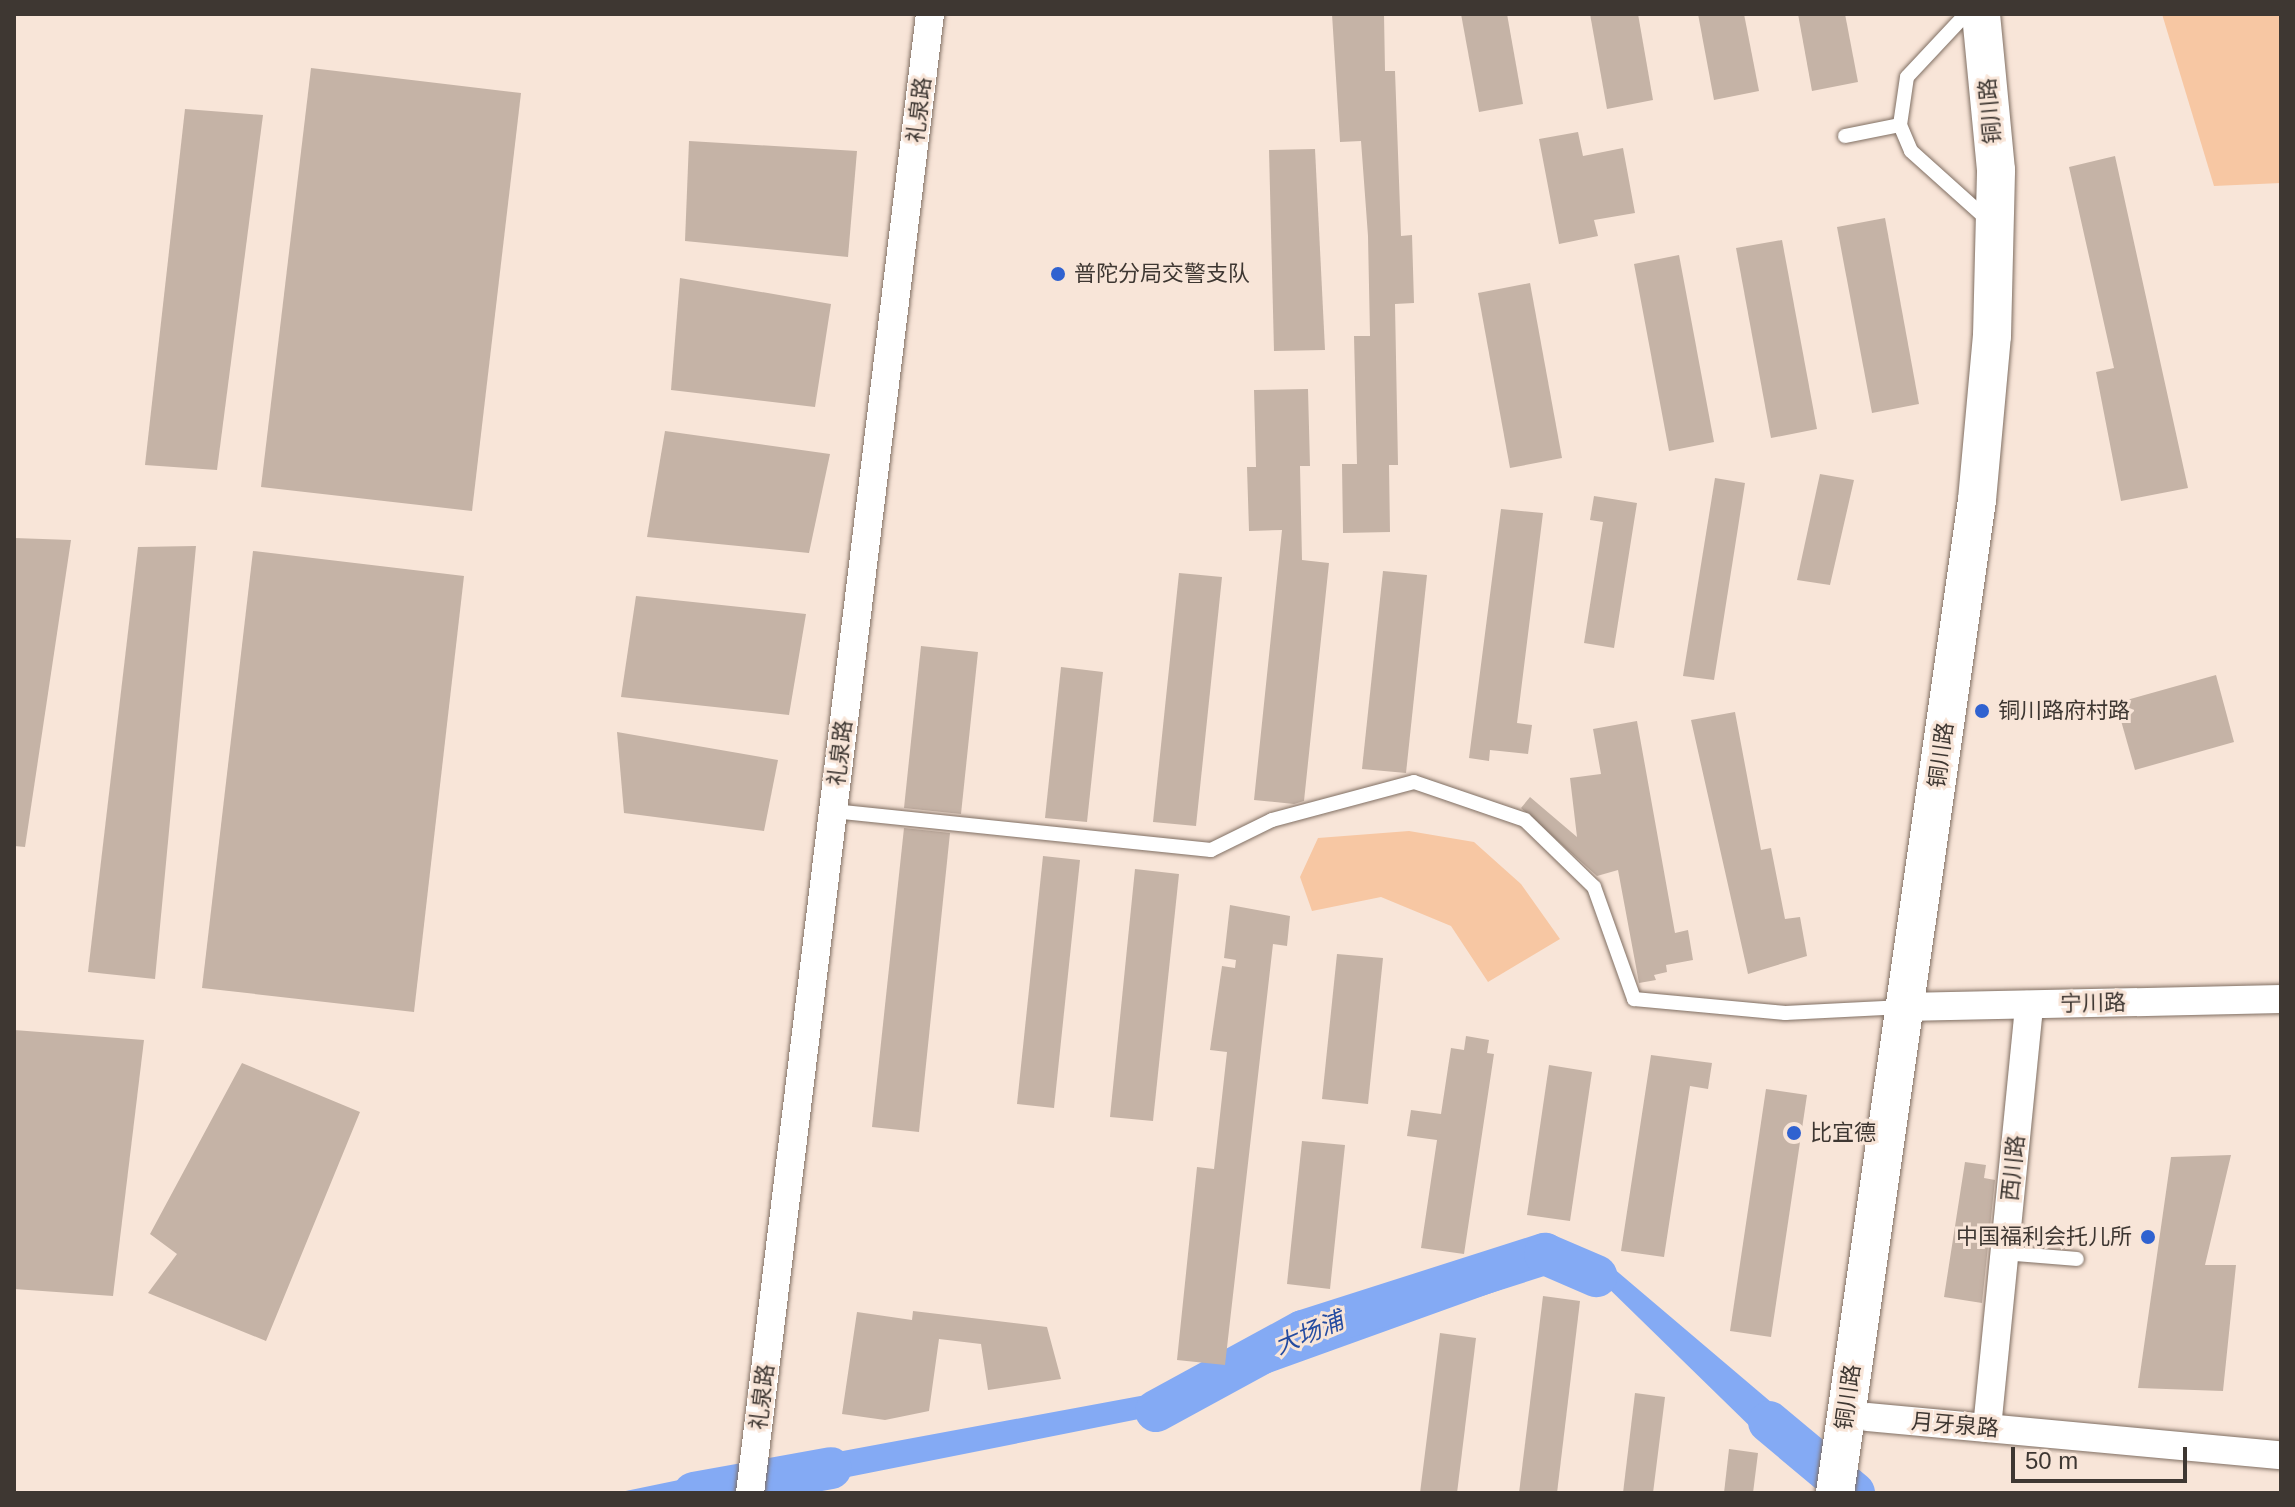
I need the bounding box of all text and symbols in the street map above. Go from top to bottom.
street label: 礼泉路 [902,76,936,144]
street label: 铜川路 [1974,77,2006,145]
place label: 普陀分局交警支队 [1074,261,1250,287]
marker: 普陀分局交警支队 [1049,265,1067,283]
place label: 铜川路府村路 [1998,698,2130,724]
marker: 铜川路府村路 [1973,702,1991,720]
street label: 礼泉路 [823,719,857,787]
street label: 铜川路 [1923,720,1959,790]
street label: 宁川路 [2060,989,2126,1017]
place label: 比宜德 [1810,1120,1876,1146]
marker: 比宜德 [1785,1124,1803,1142]
street label: 西川路 [1996,1134,2030,1202]
place label: 中国福利会托儿所 [1956,1224,2132,1250]
marker: 中国福利会托儿所 [2139,1228,2157,1246]
water label: 大场浦 [1270,1306,1348,1360]
street label: 铜川路 [1830,1362,1866,1432]
street label: 礼泉路 [745,1363,779,1431]
street label: 月牙泉路 [1910,1408,2000,1442]
scale bar [2015,1431,2191,1481]
text: 50 m [2025,1447,2078,1474]

